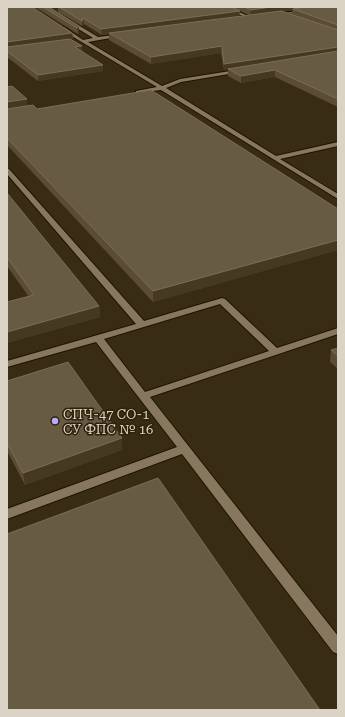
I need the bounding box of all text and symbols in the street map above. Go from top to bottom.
place label: СПЧ-47 СО-1 СУ ФПС № 16 [63,407,153,437]
marker: СПЧ-47 СО-1 СУ ФПС № 16 [50,416,60,426]

